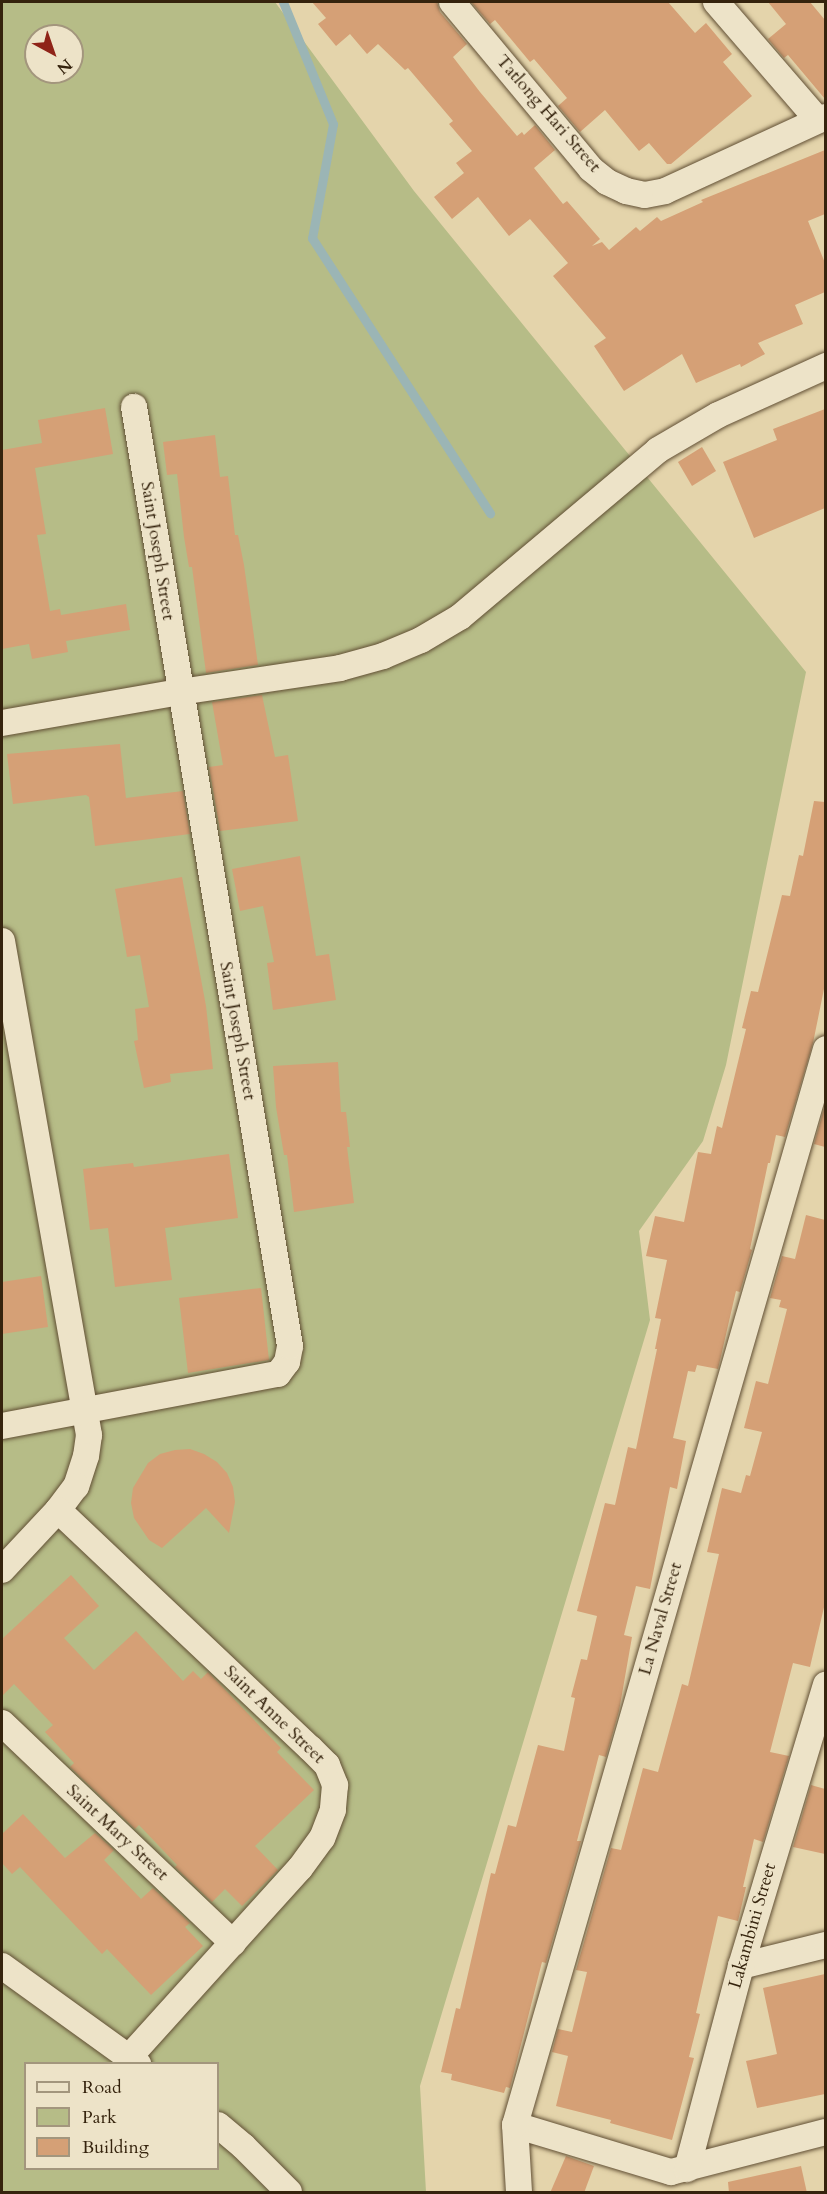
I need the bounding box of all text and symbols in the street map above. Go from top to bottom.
north arrow [24,24,84,84]
street label: Tatlong Hari Street [491,51,605,177]
text: N [52,53,77,79]
street label: Saint Joseph Street [135,480,179,622]
street label: Saint Joseph Street [214,960,260,1102]
street label: La Naval Street [635,1560,687,1678]
street label: Saint Anne Street [219,1661,329,1769]
street label: Saint Mary Street [62,1780,172,1886]
street label: Lakambini Street [725,1861,781,1991]
legend [24,2062,219,2170]
text: Road [82,2075,122,2100]
text: Park [82,2105,117,2130]
text: Building [82,2135,149,2160]

